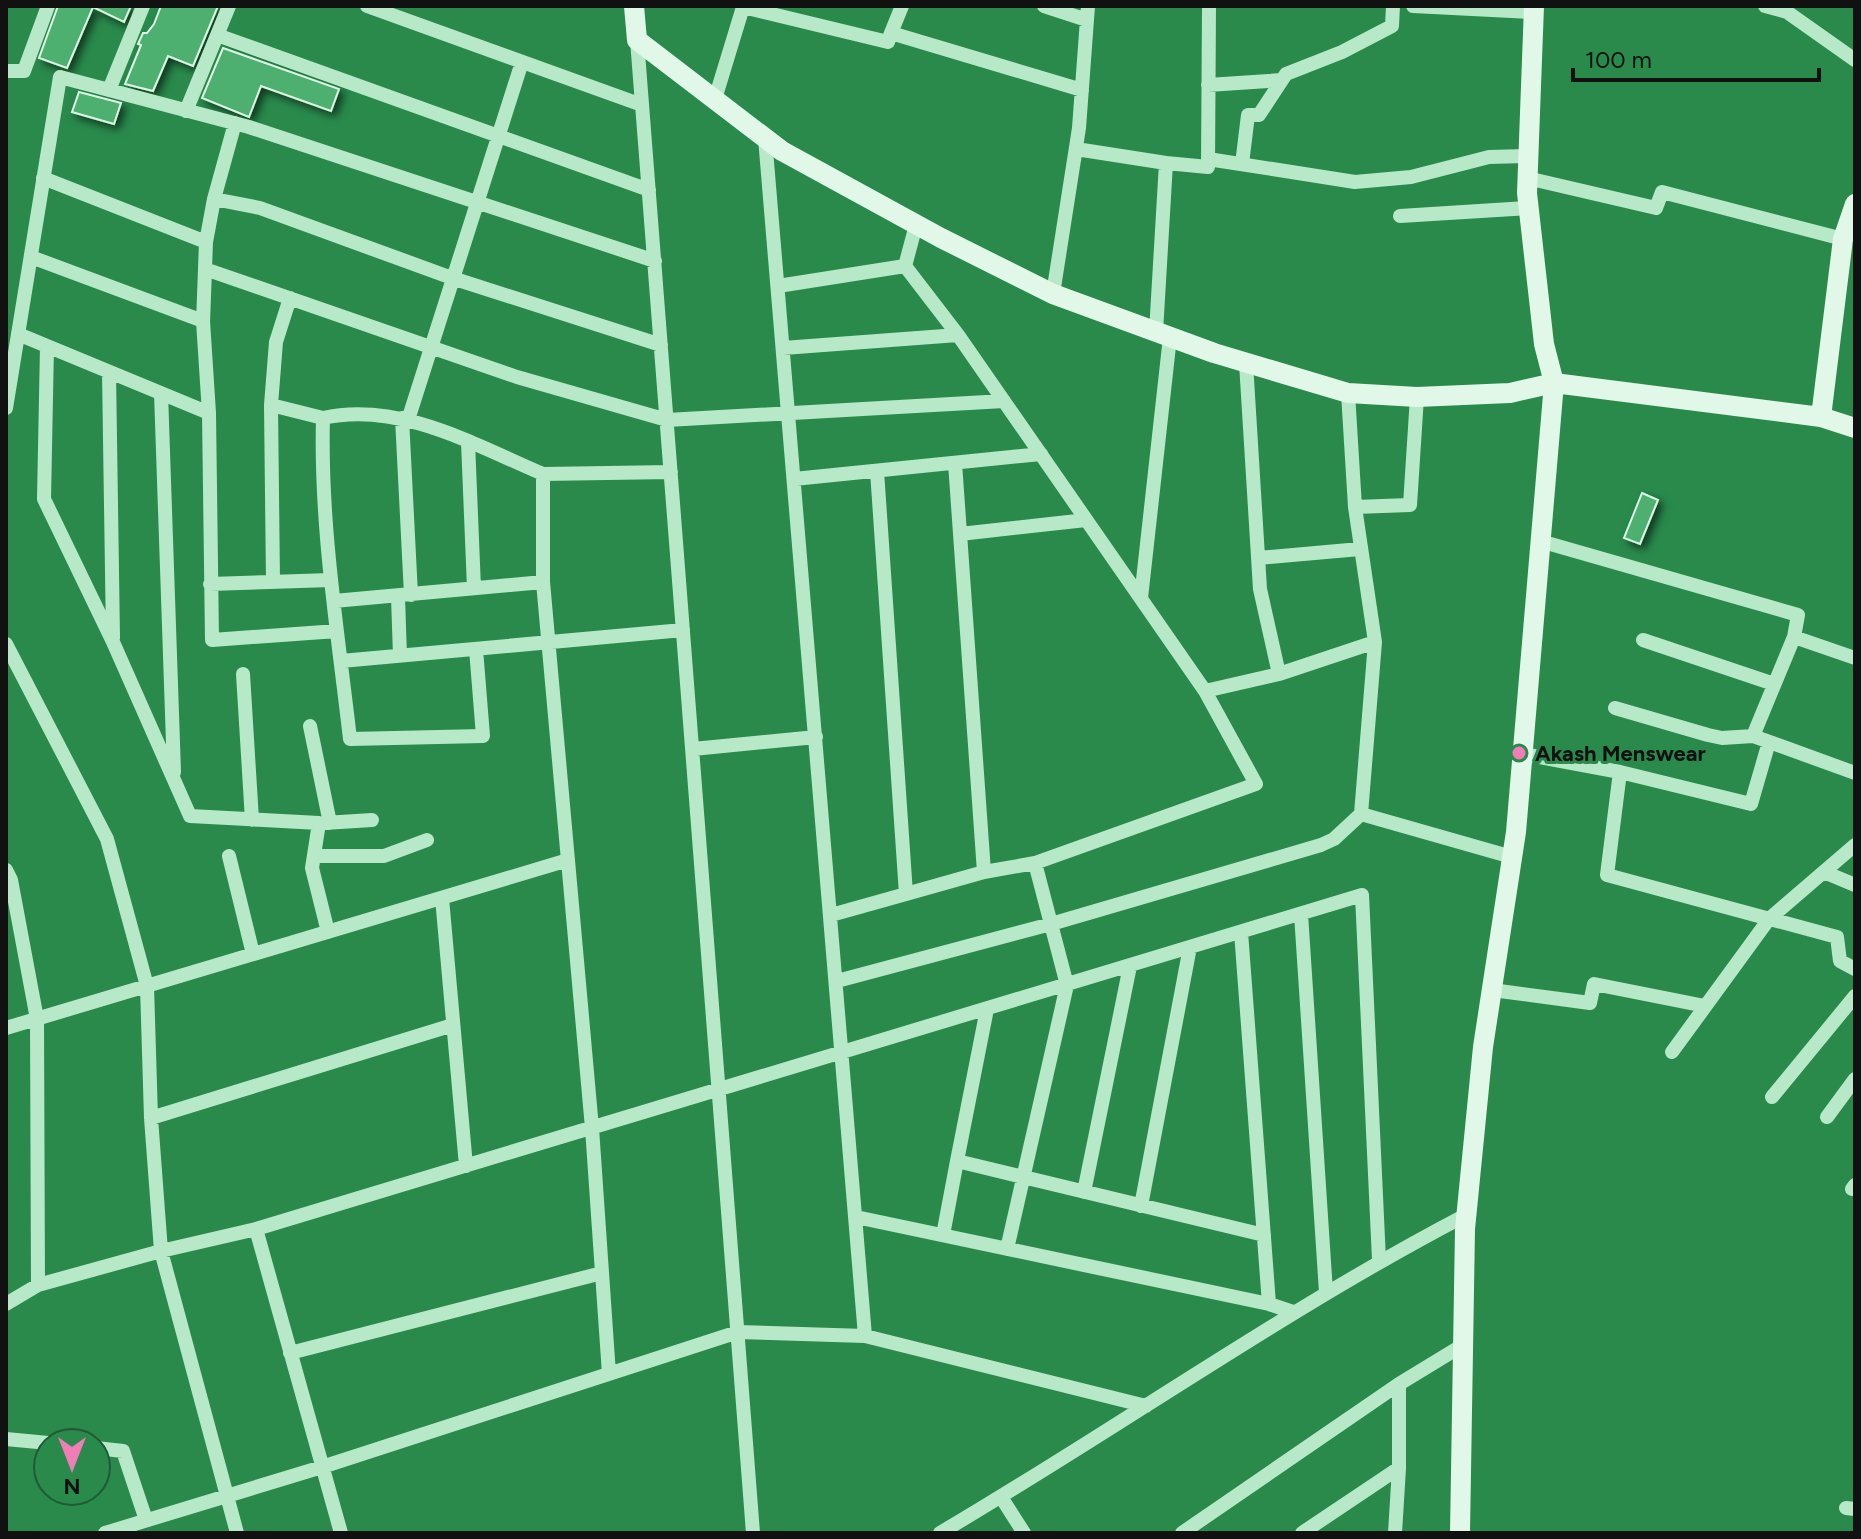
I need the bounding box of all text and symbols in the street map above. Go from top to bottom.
scale bar [1573,32,1819,82]
text: 100 m [1585,45,1652,74]
place label: Akash Menswear [1535,740,1706,767]
marker: Akash Menswear [1510,744,1528,762]
north arrow [32,1427,112,1507]
text: N [63,1473,81,1500]

